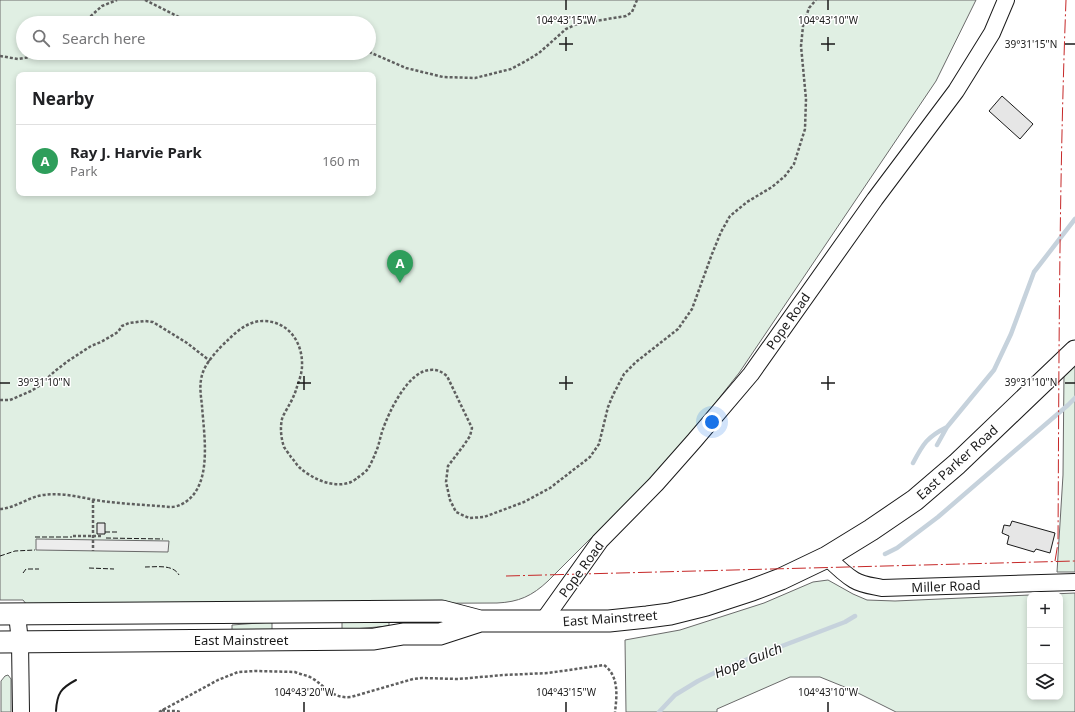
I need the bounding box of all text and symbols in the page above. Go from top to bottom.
text: 104°43'15"W [536,13,597,27]
text: 104°43'10"W [798,13,859,27]
search box [16,16,376,60]
icon: search [30,27,52,49]
text: Search here [62,28,145,48]
text: 39°31'15"N [1005,37,1057,51]
text: Nearby [32,87,94,110]
text: Ray J. Harvie Park [70,142,202,162]
text: A [41,152,50,170]
text: 160 m [322,152,360,170]
text: Park [70,162,97,180]
pin: A [387,250,413,283]
street label: Pope Road [762,289,814,353]
text: 39°31'10"N [18,375,70,389]
text: 39°31'10"N [1005,375,1057,389]
your location [702,412,722,432]
street label: East Parker Road [912,421,1002,503]
street label: Pope Road [554,537,608,601]
street label: Miller Road [911,576,981,596]
map controls [1027,592,1063,700]
button: + [1027,592,1063,628]
street label: East Mainstreet [562,606,658,630]
button: − [1027,628,1063,664]
street label: East Mainstreet [194,631,289,649]
water label: Hope Gulch [711,638,785,682]
button: layers [1027,664,1063,700]
text: 104°43'20"W [274,685,335,699]
text: 104°43'15"W [536,685,597,699]
text: 104°43'10"W [798,685,859,699]

